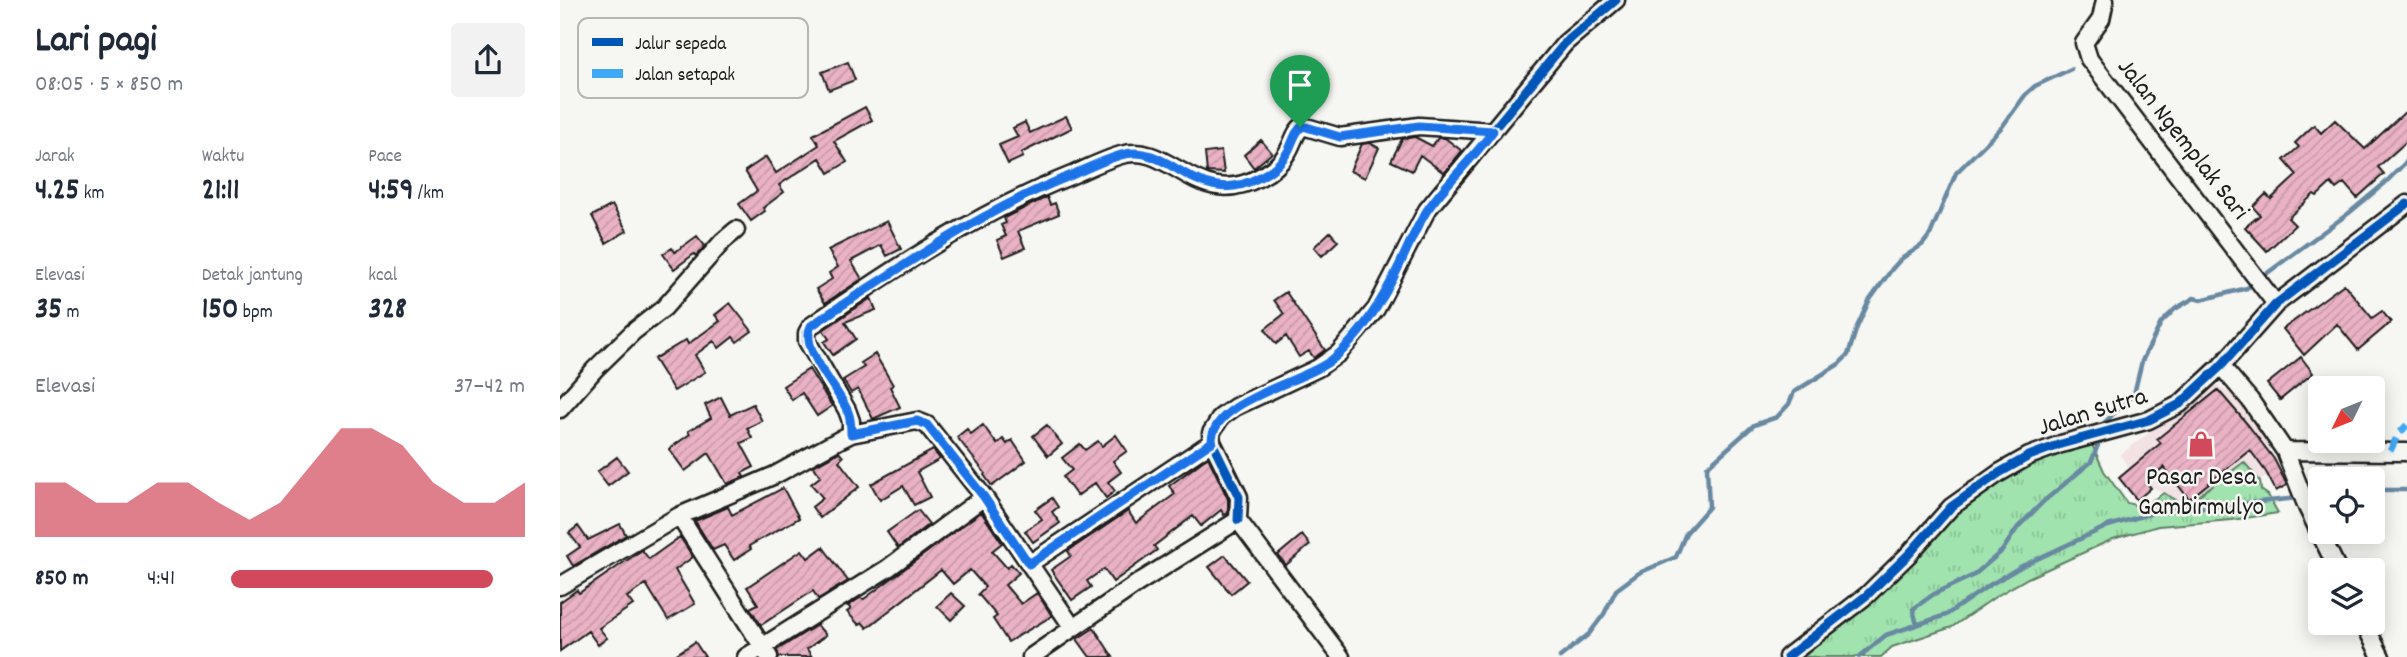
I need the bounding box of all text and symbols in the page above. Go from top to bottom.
text: Lari pagi [35,15,157,70]
legend [578,18,808,98]
button: share [451,23,525,97]
text: Jalur sepeda [635,32,727,59]
street label: Jalan Ngemplak Sari [2107,51,2257,229]
pin [1270,55,1330,127]
text: Jalan setapak [635,63,735,90]
icon: arrive [1281,66,1319,104]
text: 08:05 · 5 × 850 m [35,69,183,102]
text: Jarak [35,144,75,171]
text: Waktu [202,144,244,171]
text: Pace [368,144,402,171]
text: 4.25 [35,171,79,214]
text: 21:11 [202,171,239,214]
text: 4:59 [368,171,413,214]
text: km [79,181,105,208]
text: /km [413,181,444,208]
text: Elevasi [35,263,85,290]
text: Detak jantung [202,263,303,290]
text: kcal [368,263,397,290]
text: 35 [35,290,62,333]
text: 150 [202,290,238,333]
text: 328 [368,290,407,333]
text: m [62,300,80,327]
text: bpm [238,300,273,327]
text: Elevasi [35,371,95,404]
text: 37–42 m [454,371,525,404]
north arrow [2308,376,2385,453]
map controls [2308,376,2385,635]
street label: Jalan Sutra [2034,379,2153,447]
shop icon: Pasar Desa Gambirmulyo [2186,429,2216,459]
place label: Pasar Desa Gambirmulyo [2138,460,2264,527]
button: locate [2308,467,2385,544]
button: layers [2308,558,2385,635]
text: 850 m [35,563,88,596]
text: 4:41 [147,563,175,596]

